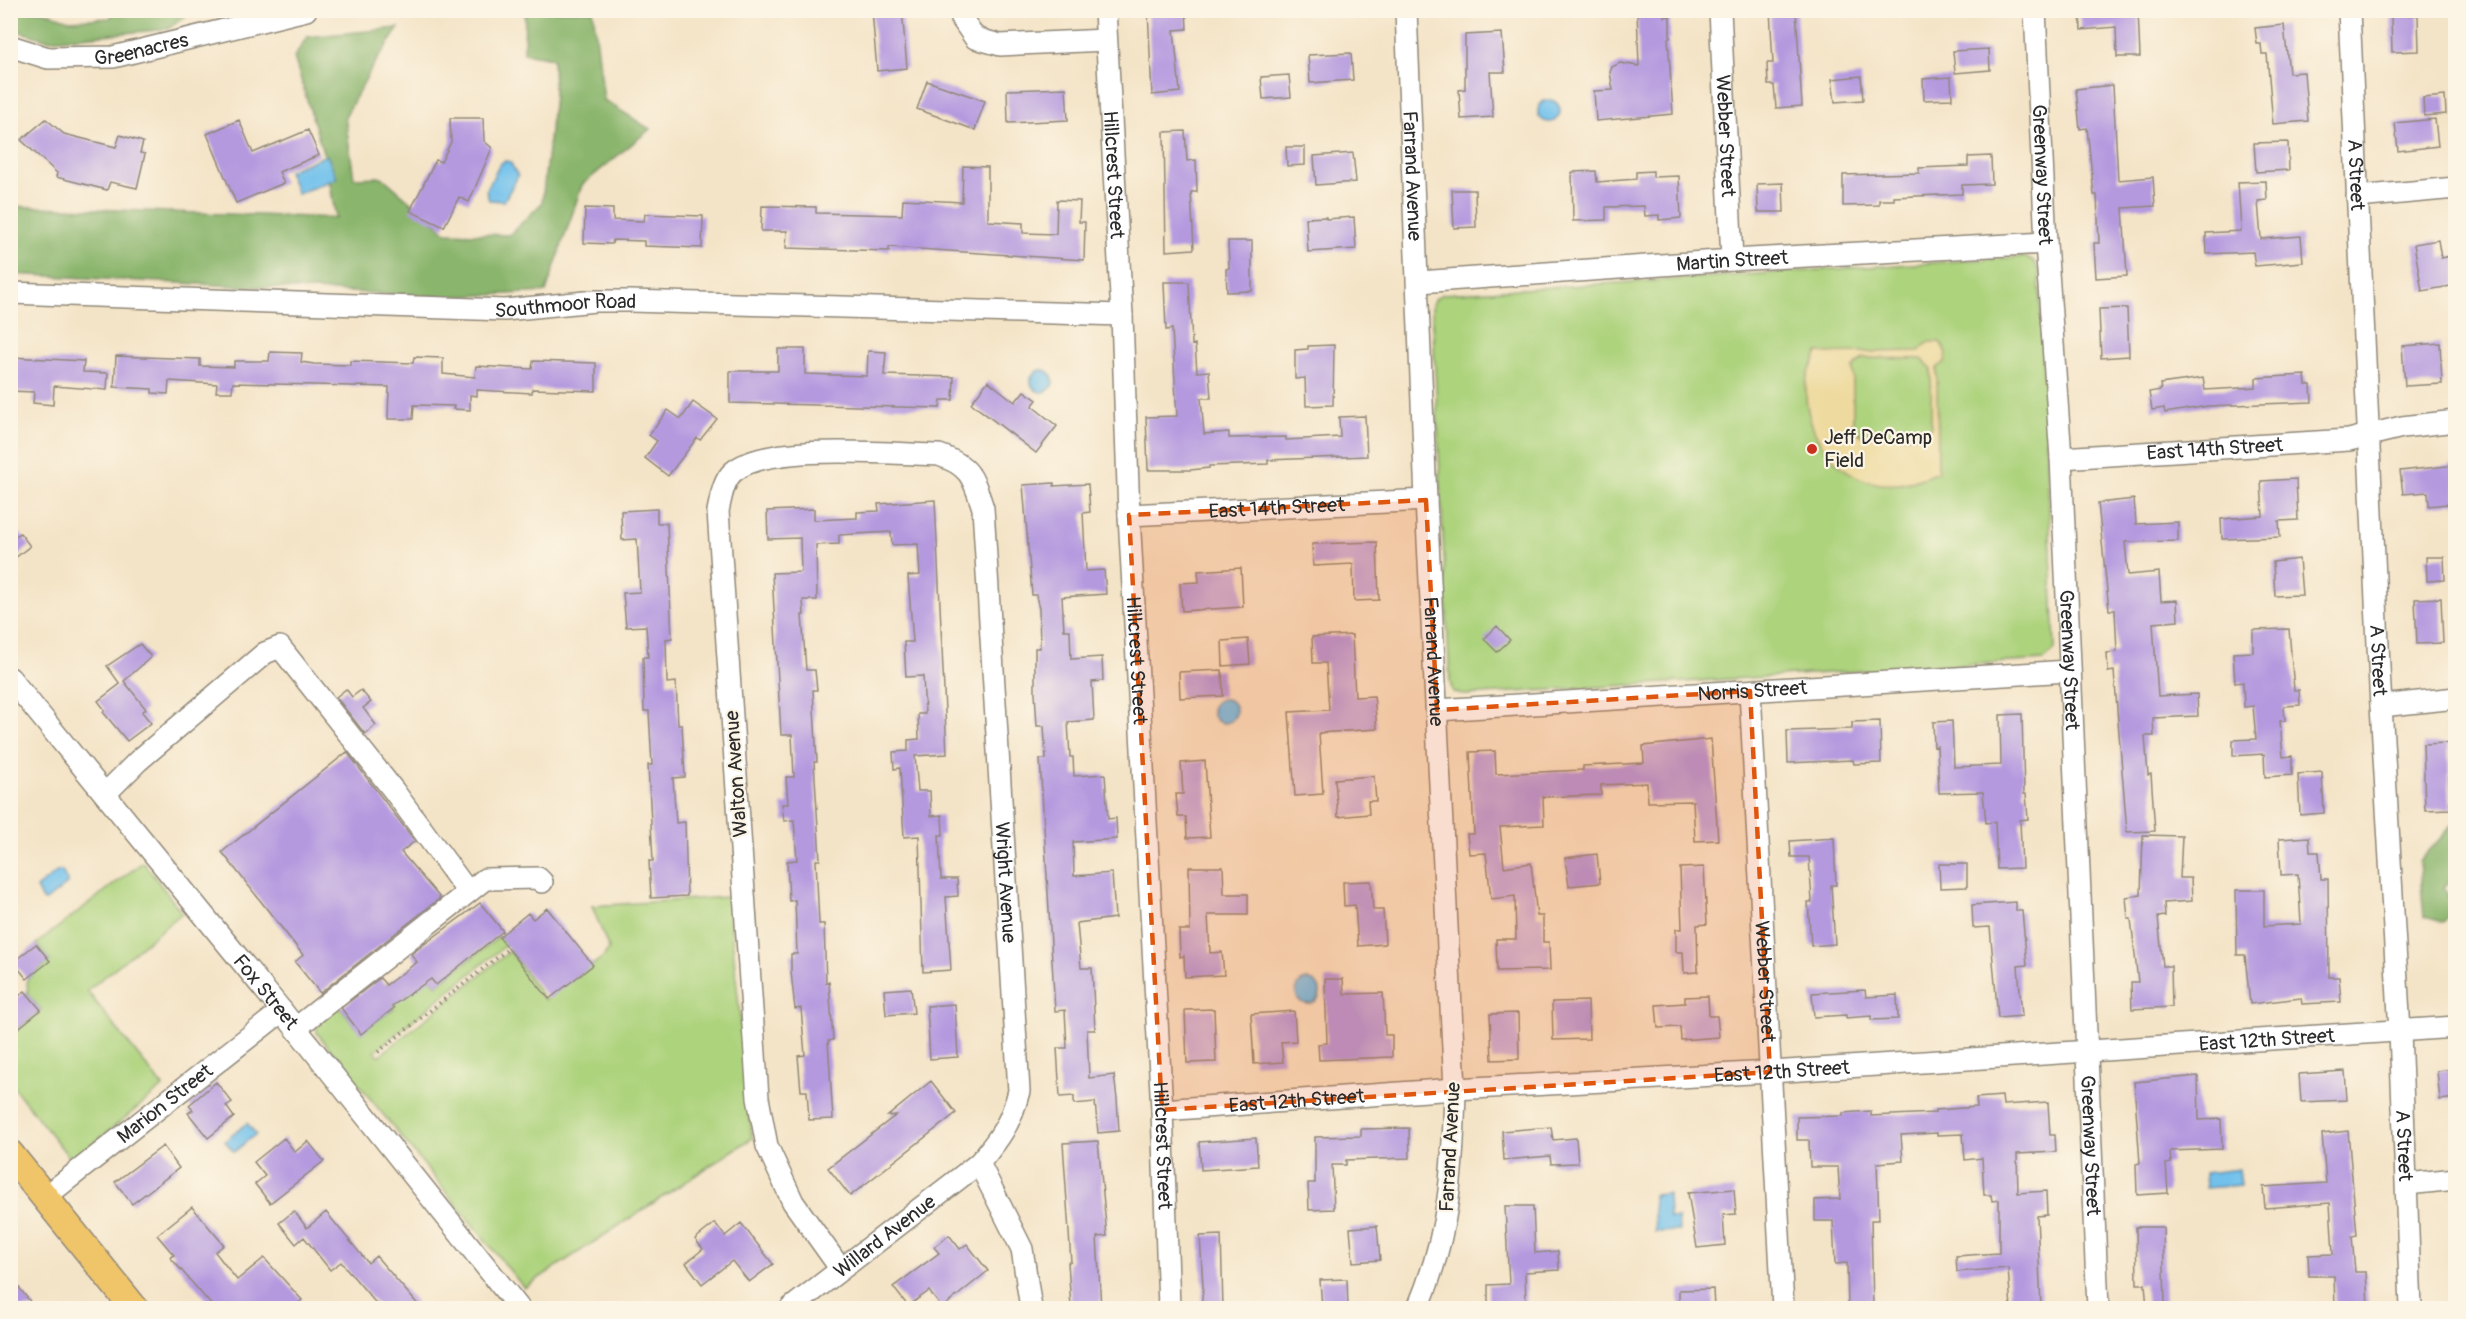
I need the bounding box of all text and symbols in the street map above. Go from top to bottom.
street label: Greenacres [94,27,191,70]
street label: Webber Street [1711,74,1742,198]
street label: Greenway Street [2027,104,2059,247]
street label: Hillcrest Street [1098,110,1130,240]
street label: Farrand Avenue [1398,110,1428,242]
street label: A Street [2342,138,2371,212]
street label: Martin Street [1675,244,1790,276]
street label: Southmoor Road [494,288,637,323]
place label: Jeff DeCamp Field [1824,425,1932,473]
street label: East 14th Street [2146,432,2285,465]
marker: Jeff DeCamp Field [1805,442,1819,456]
street label: East 14th Street [1208,492,1347,523]
street label: Greenway Street [2054,589,2085,732]
street label: Hillcrest Street [1121,595,1153,726]
street label: Farrand Avenue [1418,596,1450,727]
street label: A Street [2365,624,2393,698]
street label: Norris Street [1697,675,1809,706]
street label: Walton Avenue [719,710,753,838]
street label: Wright Avenue [990,821,1022,944]
street label: Webber Street [1750,920,1781,1044]
street label: Fox Street [228,949,305,1035]
street label: East 12th Street [2198,1022,2336,1056]
street label: East 12th Street [1713,1054,1851,1088]
street label: Marion Street [112,1057,218,1148]
street label: Greenway Street [2075,1075,2107,1217]
street label: Hillcrest Street [1148,1081,1178,1211]
street label: Farrand Avenue [1434,1081,1466,1213]
street label: East 12th Street [1228,1083,1366,1118]
street label: A Street [2391,1109,2418,1183]
street label: Willard Avenue [829,1189,940,1283]

